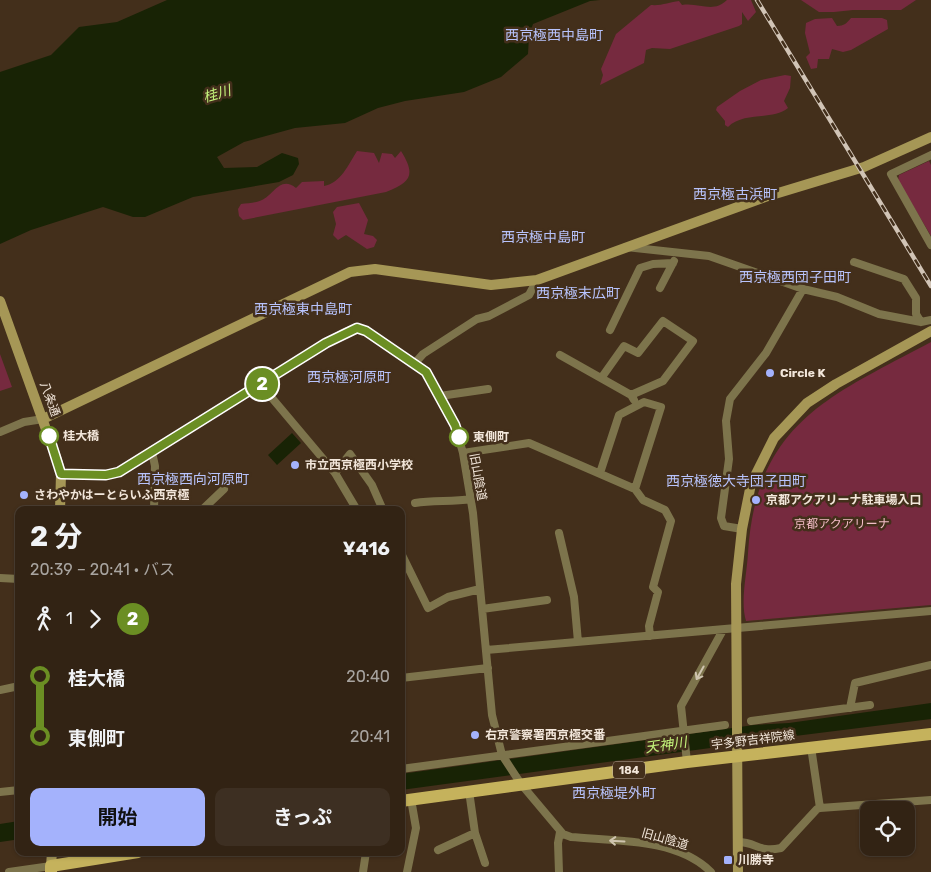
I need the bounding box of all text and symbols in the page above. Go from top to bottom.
district label: 西京極西中島町 [505,27,603,44]
water label: 桂川 [201,81,235,106]
district label: 西京極古浜町 [693,186,777,203]
district label: 西京極中島町 [501,229,585,246]
district label: 西京極西団子田町 [739,269,851,286]
district label: 西京極末広町 [536,285,620,302]
district label: 西京極東中島町 [254,301,352,318]
place label: Circle K [780,366,825,380]
marker: Circle K [764,367,776,379]
line badge: 2 [246,368,278,400]
district label: 西京極河原町 [307,369,391,386]
text: 2 [256,373,268,395]
street label: 八条通 [37,380,63,418]
marker: 桂大橋 [39,426,59,446]
marker: 東側町 [449,427,469,447]
place label: 桂大橋 [63,429,100,443]
place label: 東側町 [473,430,509,444]
street label: 旧山陰道 [467,452,489,502]
place label: 市立西京極西小学校 [305,458,413,472]
marker: 市立西京極西小学校 [289,459,301,471]
district label: 西京極西向河原町 [137,471,249,488]
district label: 西京極徳大寺団子田町 [666,473,806,490]
place label: さわやかはーとらいふ西京極 [34,488,190,502]
marker: さわやかはーとらいふ西京極 [18,489,30,501]
place label: 京都アクアリーナ駐車場入口 [766,493,921,507]
marker: 京都アクアリーナ駐車場入口 [750,494,762,506]
park label: 京都アクアリーナ [794,517,890,531]
text: 2 分 [30,520,82,553]
text: ¥416 [343,537,390,560]
text: 20:39 – 20:41 · バス [30,560,175,579]
icon: walk [30,605,58,633]
icon: forward [81,605,109,633]
text: 2 [127,608,139,630]
text: 1 [66,609,73,628]
one-way arrow [695,665,704,680]
text: 桂大橋 [68,667,125,690]
text: 20:40 [346,667,390,686]
text: 東側町 [68,727,125,750]
text: 20:41 [350,727,390,746]
place label: 右京警察署西京極交番 [485,728,606,742]
street label: 宇多野吉祥院線 [710,728,796,752]
marker: 右京警察署西京極交番 [469,729,481,741]
water label: 天神川 [644,733,690,756]
road number: 184 [613,762,645,778]
district label: 西京極堤外町 [572,785,656,802]
button: 開始 [30,788,205,846]
button: きっぷ [215,788,390,846]
map controls [860,801,915,856]
button: locate [860,801,915,856]
street label: 旧山陰道 [640,826,690,852]
one-way arrow [609,836,625,845]
place label: 川勝寺 [738,853,774,867]
marker: 川勝寺 [722,854,734,866]

